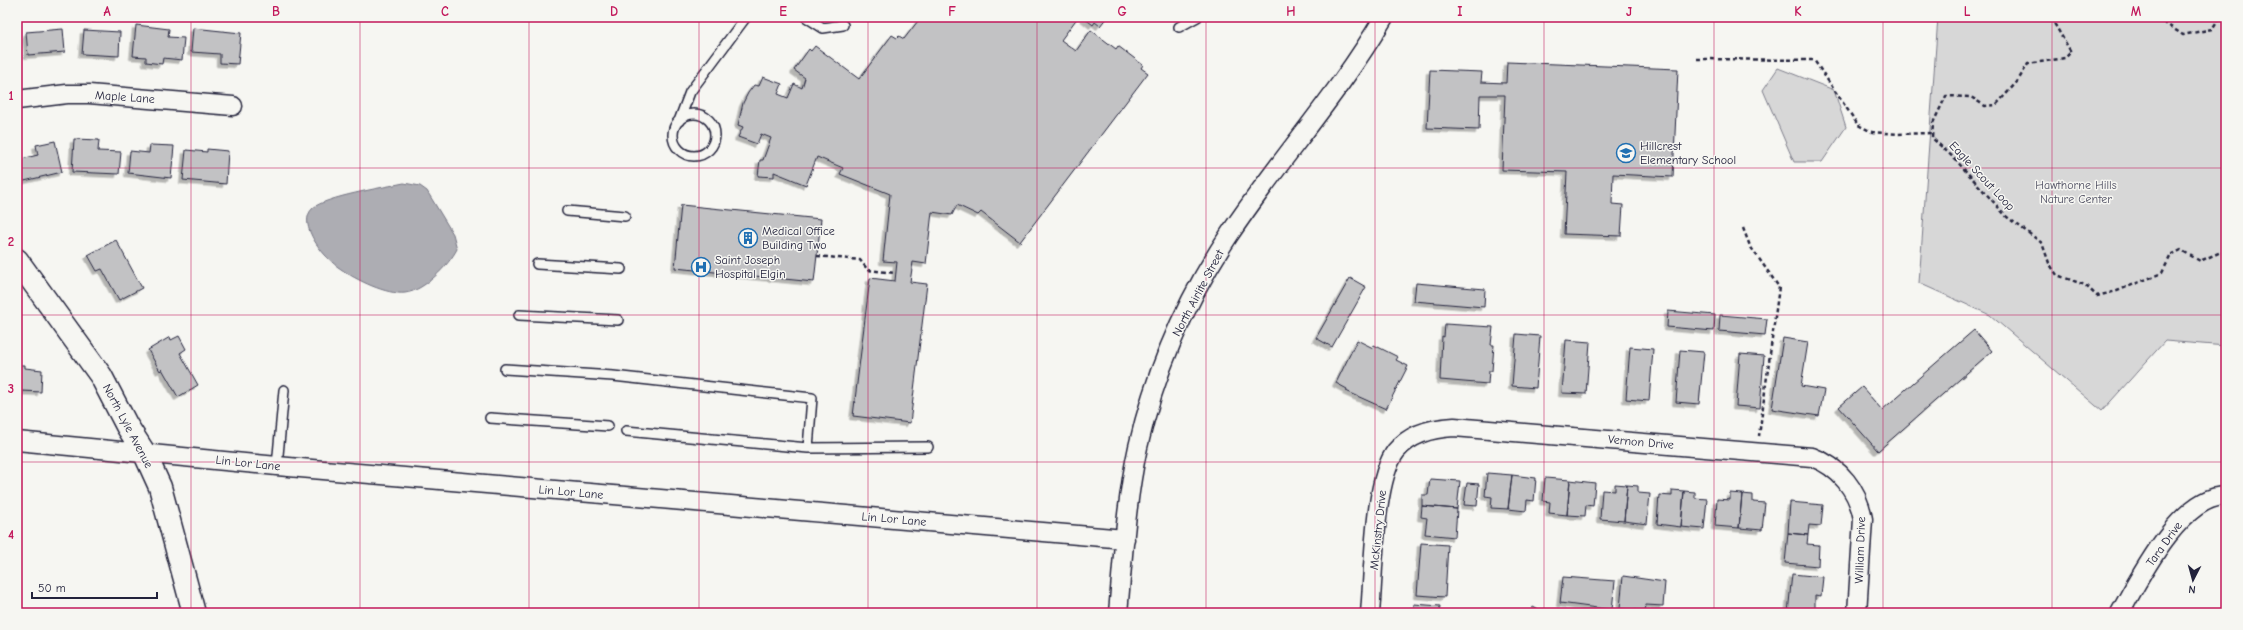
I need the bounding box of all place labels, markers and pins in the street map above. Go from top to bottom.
place label: Hillcrest Elementary School [1640,139,1736,167]
school or university icon: Hillcrest Elementary School [1615,142,1637,164]
place label: Medical Office Building Two [762,224,835,252]
building icon: Medical Office Building Two [737,227,759,249]
place label: Saint Joseph Hospital Elgin [715,253,786,281]
hospital icon: Saint Joseph Hospital Elgin [690,256,712,278]

